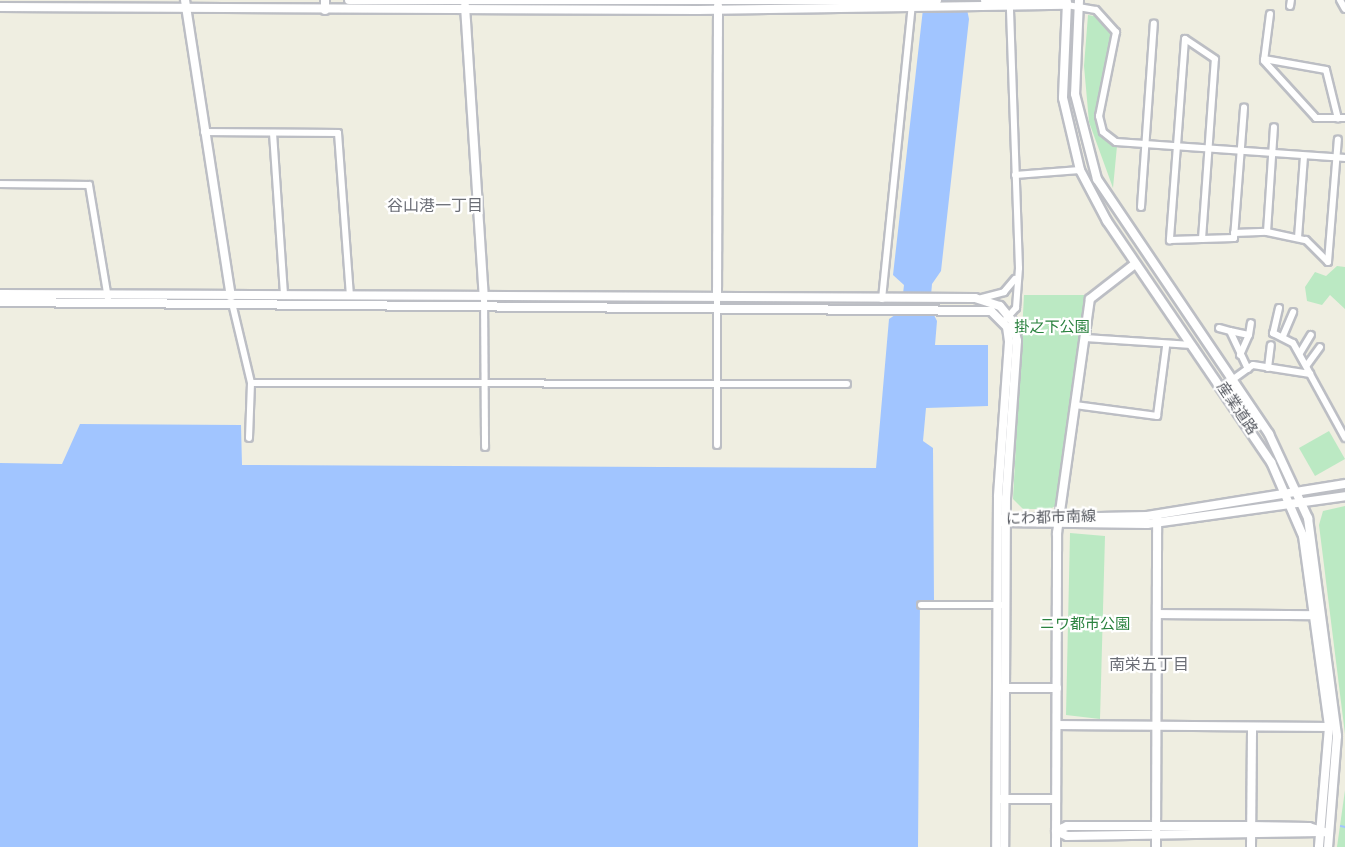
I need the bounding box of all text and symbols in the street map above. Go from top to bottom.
district label: 谷山港一丁目 [387,197,483,217]
park label: 掛之下公園 [1015,320,1089,338]
street label: 産業道路 [1212,379,1260,439]
street label: にわ都市南線 [1006,508,1096,530]
park label: ニワ都市公園 [1040,617,1130,635]
district label: 南栄五丁目 [1109,656,1189,676]

